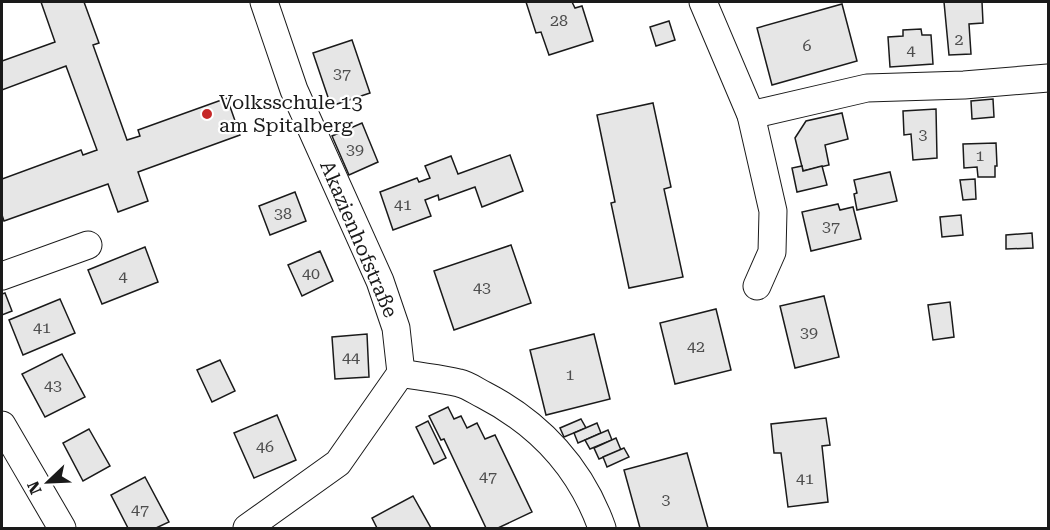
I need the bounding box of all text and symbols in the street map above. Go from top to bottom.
house number: 28 [550,11,568,30]
house number: 2 [955,30,964,49]
house number: 6 [803,36,812,55]
house number: 4 [907,41,916,60]
house number: 37 [333,64,351,83]
place label: Volksschule 13 am Spitalberg [219,90,363,137]
marker: Volksschule 13 am Spitalberg [200,107,214,121]
house number: 3 [919,125,928,144]
house number: 39 [346,140,364,159]
house number: 1 [976,146,985,165]
street label: Akazienhofstraße [315,157,403,321]
house number: 41 [394,195,412,214]
house number: 38 [274,204,292,223]
house number: 37 [822,217,840,236]
house number: 40 [302,264,320,283]
house number: 4 [119,267,128,286]
house number: 43 [473,278,491,297]
house number: 41 [33,318,51,337]
house number: 39 [800,323,818,342]
house number: 42 [687,337,705,356]
house number: 44 [342,348,360,367]
house number: 1 [566,365,575,384]
house number: 43 [44,376,62,395]
house number: 46 [256,437,274,456]
north arrow [18,452,78,512]
house number: 47 [479,467,497,486]
house number: 41 [796,469,814,488]
text: N [23,478,46,497]
house number: 3 [662,490,671,509]
house number: 47 [131,500,149,519]

